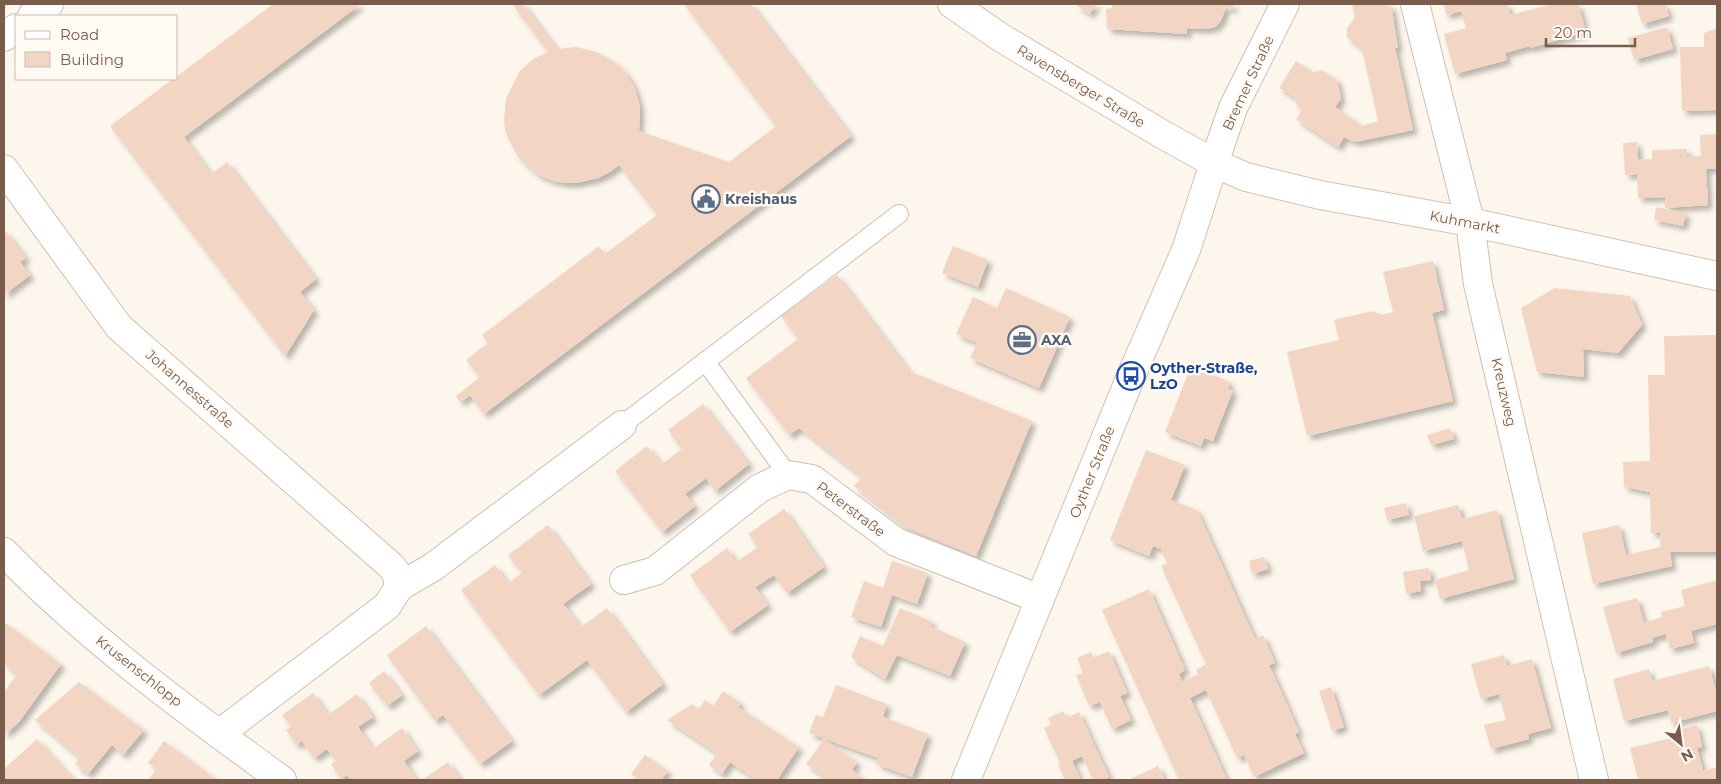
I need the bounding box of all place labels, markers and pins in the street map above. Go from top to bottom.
public building icon: Kreishaus [691,184,721,214]
place label: Kreishaus [725,190,798,208]
office icon: AXA [1007,325,1037,355]
place label: AXA [1040,331,1072,349]
place label: Oyther-Straße, LzO [1150,359,1258,393]
bus stop icon: Oyther-Straße, LzO [1116,361,1146,391]

